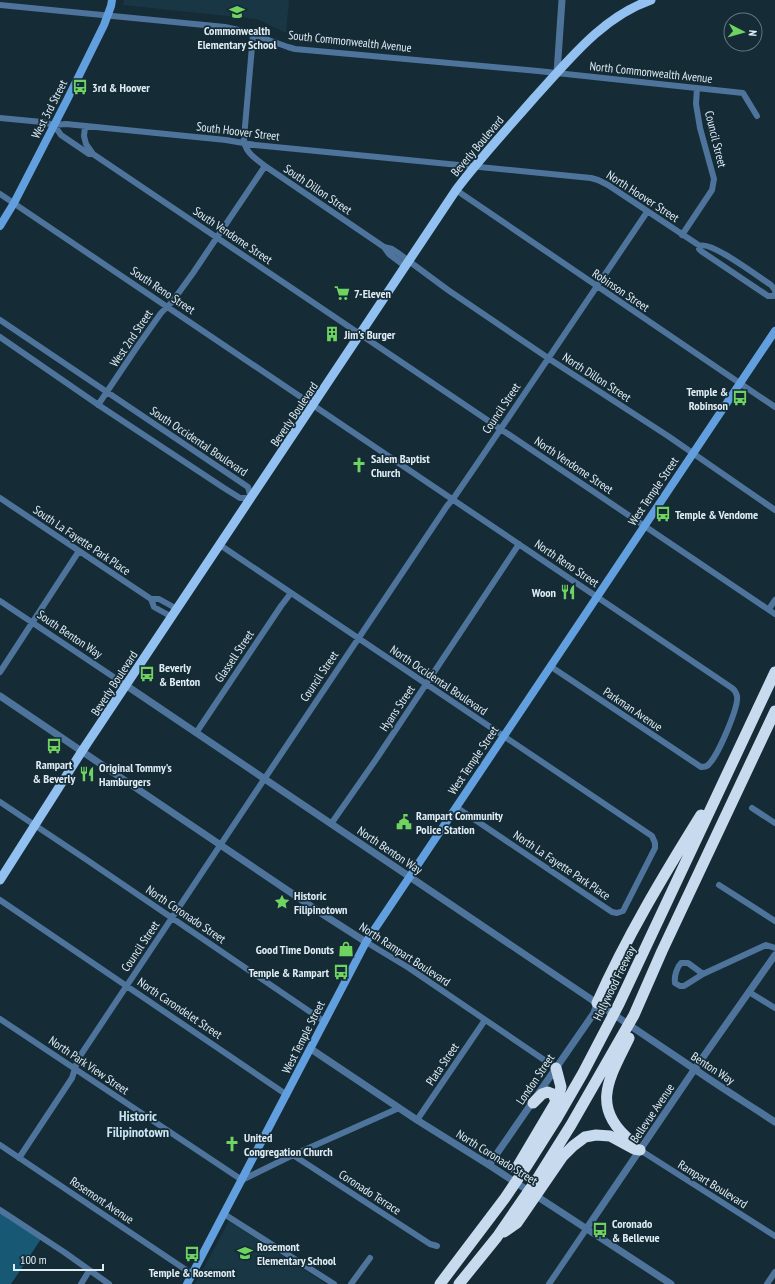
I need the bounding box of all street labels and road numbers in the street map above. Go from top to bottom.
street label: South Commonwealth Avenue [288,27,412,55]
street label: North Commonwealth Avenue [589,58,713,86]
street label: West 3rd Street [28,77,70,141]
street label: Council Street [702,109,730,170]
street label: Beverly Boulevard [447,113,507,179]
street label: South Hoover Street [196,118,281,144]
street label: South Dillon Street [281,161,356,218]
street label: North Hoover Street [604,167,683,225]
street label: South Vendome Street [191,203,276,267]
street label: South Reno Street [128,263,199,318]
street label: Robinson Street [590,265,653,315]
street label: West 2nd Street [106,306,156,369]
street label: North Dillon Street [560,349,635,405]
street label: Beverly Boulevard [267,379,321,449]
street label: Council Street [479,379,524,436]
street label: South Occidental Boulevard [147,403,251,479]
street label: North Vendome Street [532,433,617,497]
street label: West Temple Street [625,453,682,528]
street label: South La Fayette Park Place [30,502,134,578]
street label: North Reno Street [532,536,603,590]
street label: South Benton Way [35,607,106,662]
street label: Glassell Street [211,627,257,685]
street label: North Occidental Boulevard [387,642,491,718]
street label: Council Street [297,647,342,704]
street label: Beverly Boulevard [87,648,141,718]
street label: Hyans Street [376,681,418,734]
street label: Parkman Avenue [601,684,666,734]
street label: West Temple Street [445,722,502,797]
street label: North Benton Way [355,823,426,878]
street label: North La Fayette Park Place [511,827,613,903]
street label: North Coronado Street [143,882,229,947]
street label: Council Street [118,917,163,974]
street label: North Rampart Boulevard [357,919,453,989]
street label: Hollywood Freeway [589,943,639,1023]
street label: North Carondelet Street [135,974,226,1042]
street label: West Temple Street [278,998,328,1076]
street label: North Park View Street [46,1033,132,1098]
street label: Plata Street [422,1039,462,1088]
street label: Benton Way [688,1048,738,1088]
street label: London Street [513,1050,558,1107]
street label: Bellevue Avenue [627,1080,677,1146]
street label: North Coronado Street [454,1126,541,1188]
street label: Rampart Boulevard [675,1157,751,1211]
street label: Coronado Terrace [336,1166,404,1218]
street label: Rosemont Avenue [67,1173,137,1227]

